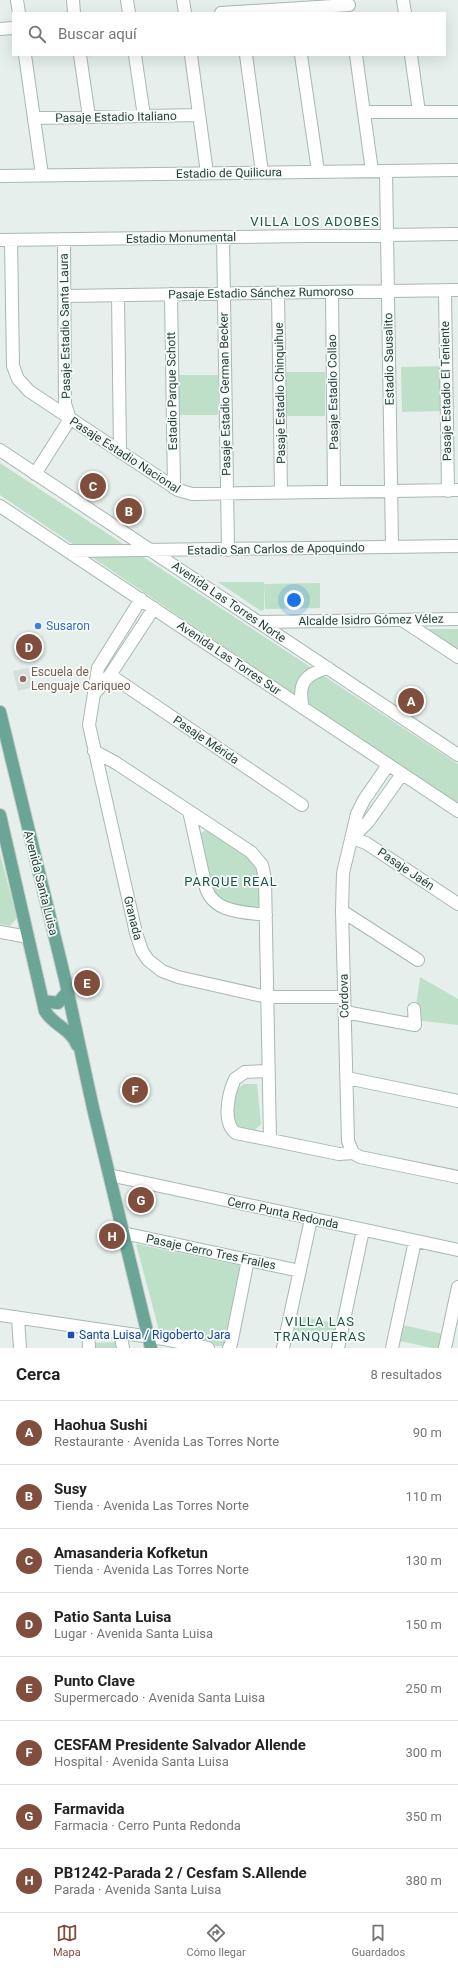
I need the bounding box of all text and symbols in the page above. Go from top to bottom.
search box [12,12,446,56]
icon: search [26,23,48,45]
text: Buscar aquí [58,25,137,43]
street label: Pasaje Estadio Italiano [55,109,177,125]
street label: Estadio de Quilicura [176,165,282,181]
district label: VILLA LOS ADOBES [250,214,380,229]
street label: Estadio Monumental [126,230,236,246]
street label: Pasaje Estadio Santa Laura [57,253,73,399]
street label: Pasaje Estadio Sánchez Rumoroso [168,284,354,302]
street label: Pasaje Estadio German Becker [217,312,233,476]
street label: Estadio Sausalito [381,313,397,405]
street label: Pasaje Estadio El Teniente [438,321,454,461]
street label: Pasaje Estadio Chinquihue [272,322,288,464]
street label: Estadio Parque Schott [164,332,180,450]
street label: Pasaje Estadio Collao [325,334,341,450]
street label: Pasaje Estadio Nacional [67,414,183,496]
pin: C [80,471,106,501]
pin: B [116,496,142,526]
street label: Estadio San Carlos de Apoquindo [187,540,365,558]
street label: Avenida Las Torres Norte [169,559,289,645]
your location [284,590,304,610]
street label: Alcalde Isidro Gómez Vélez [298,612,444,628]
street label: Avenida Las Torres Sur [174,618,284,698]
place label: Susaron [46,619,90,633]
marker: Susaron [33,621,43,631]
pin: D [16,632,42,662]
place label: Escuela de Lenguaje Cariqueo [31,665,131,693]
marker: Escuela de Lenguaje Cariqueo [18,674,28,684]
pin: A [398,686,424,716]
street label: Pasaje Mérida [171,713,241,767]
street label: Avenida Santa Luisa [21,829,61,937]
street label: Pasaje Jaén [375,845,437,893]
district label: PARQUE REAL [184,874,278,889]
street label: Granada [121,894,145,942]
pin: E [74,968,100,998]
street label: Córdova [337,974,351,1018]
pin: F [122,1075,148,1105]
pin: G [128,1185,154,1215]
street label: Cerro Punta Redonda [226,1194,340,1232]
pin: H [99,1221,125,1251]
street label: Pasaje Cerro Tres Frailes [145,1231,277,1273]
district label: VILLA LAS TRANQUERAS [274,1314,366,1344]
place label: Santa Luisa / Rigoberto Jara [79,1328,231,1342]
marker: Santa Luisa / Rigoberto Jara [66,1330,76,1340]
text: Cerca [16,1364,60,1384]
text: 8 resultados [370,1367,442,1382]
text: Haohua Sushi [54,1416,147,1434]
text: A [25,1425,33,1440]
text: 90 m [413,1425,442,1440]
text: Restaurante · Avenida Las Torres Norte [54,1434,279,1449]
text: Susy [54,1480,87,1498]
text: B [25,1489,33,1504]
text: 110 m [405,1489,442,1504]
text: Tienda · Avenida Las Torres Norte [54,1498,249,1513]
text: Amasanderia Kofketun [54,1544,208,1562]
text: C [25,1553,33,1568]
text: 130 m [405,1553,442,1568]
text: Tienda · Avenida Las Torres Norte [54,1562,249,1577]
text: Patio Santa Luisa [54,1608,171,1626]
text: D [25,1617,33,1632]
text: 150 m [405,1617,442,1632]
text: Lugar · Avenida Santa Luisa [54,1626,213,1641]
text: Punto Clave [54,1672,135,1690]
text: E [25,1681,33,1696]
text: 250 m [405,1681,442,1696]
text: Supermercado · Avenida Santa Luisa [54,1690,265,1705]
text: CESFAM Presidente Salvador Allende [54,1736,306,1754]
text: F [25,1745,33,1760]
text: 300 m [405,1745,442,1760]
text: Hospital · Avenida Santa Luisa [54,1754,229,1769]
text: Farmavida [54,1800,124,1818]
text: G [25,1809,33,1824]
text: 350 m [405,1809,442,1824]
text: Farmacia · Cerro Punta Redonda [54,1818,241,1833]
text: PB1242-Parada 2 / Cesfam S.Allende [54,1864,307,1882]
text: H [24,1873,34,1888]
text: 380 m [405,1873,442,1888]
text: Parada · Avenida Santa Luisa [54,1882,221,1897]
tab: Mapa [53,1922,81,1959]
tab: Cómo llegar [187,1922,246,1959]
tab: Guardados [352,1922,405,1959]

